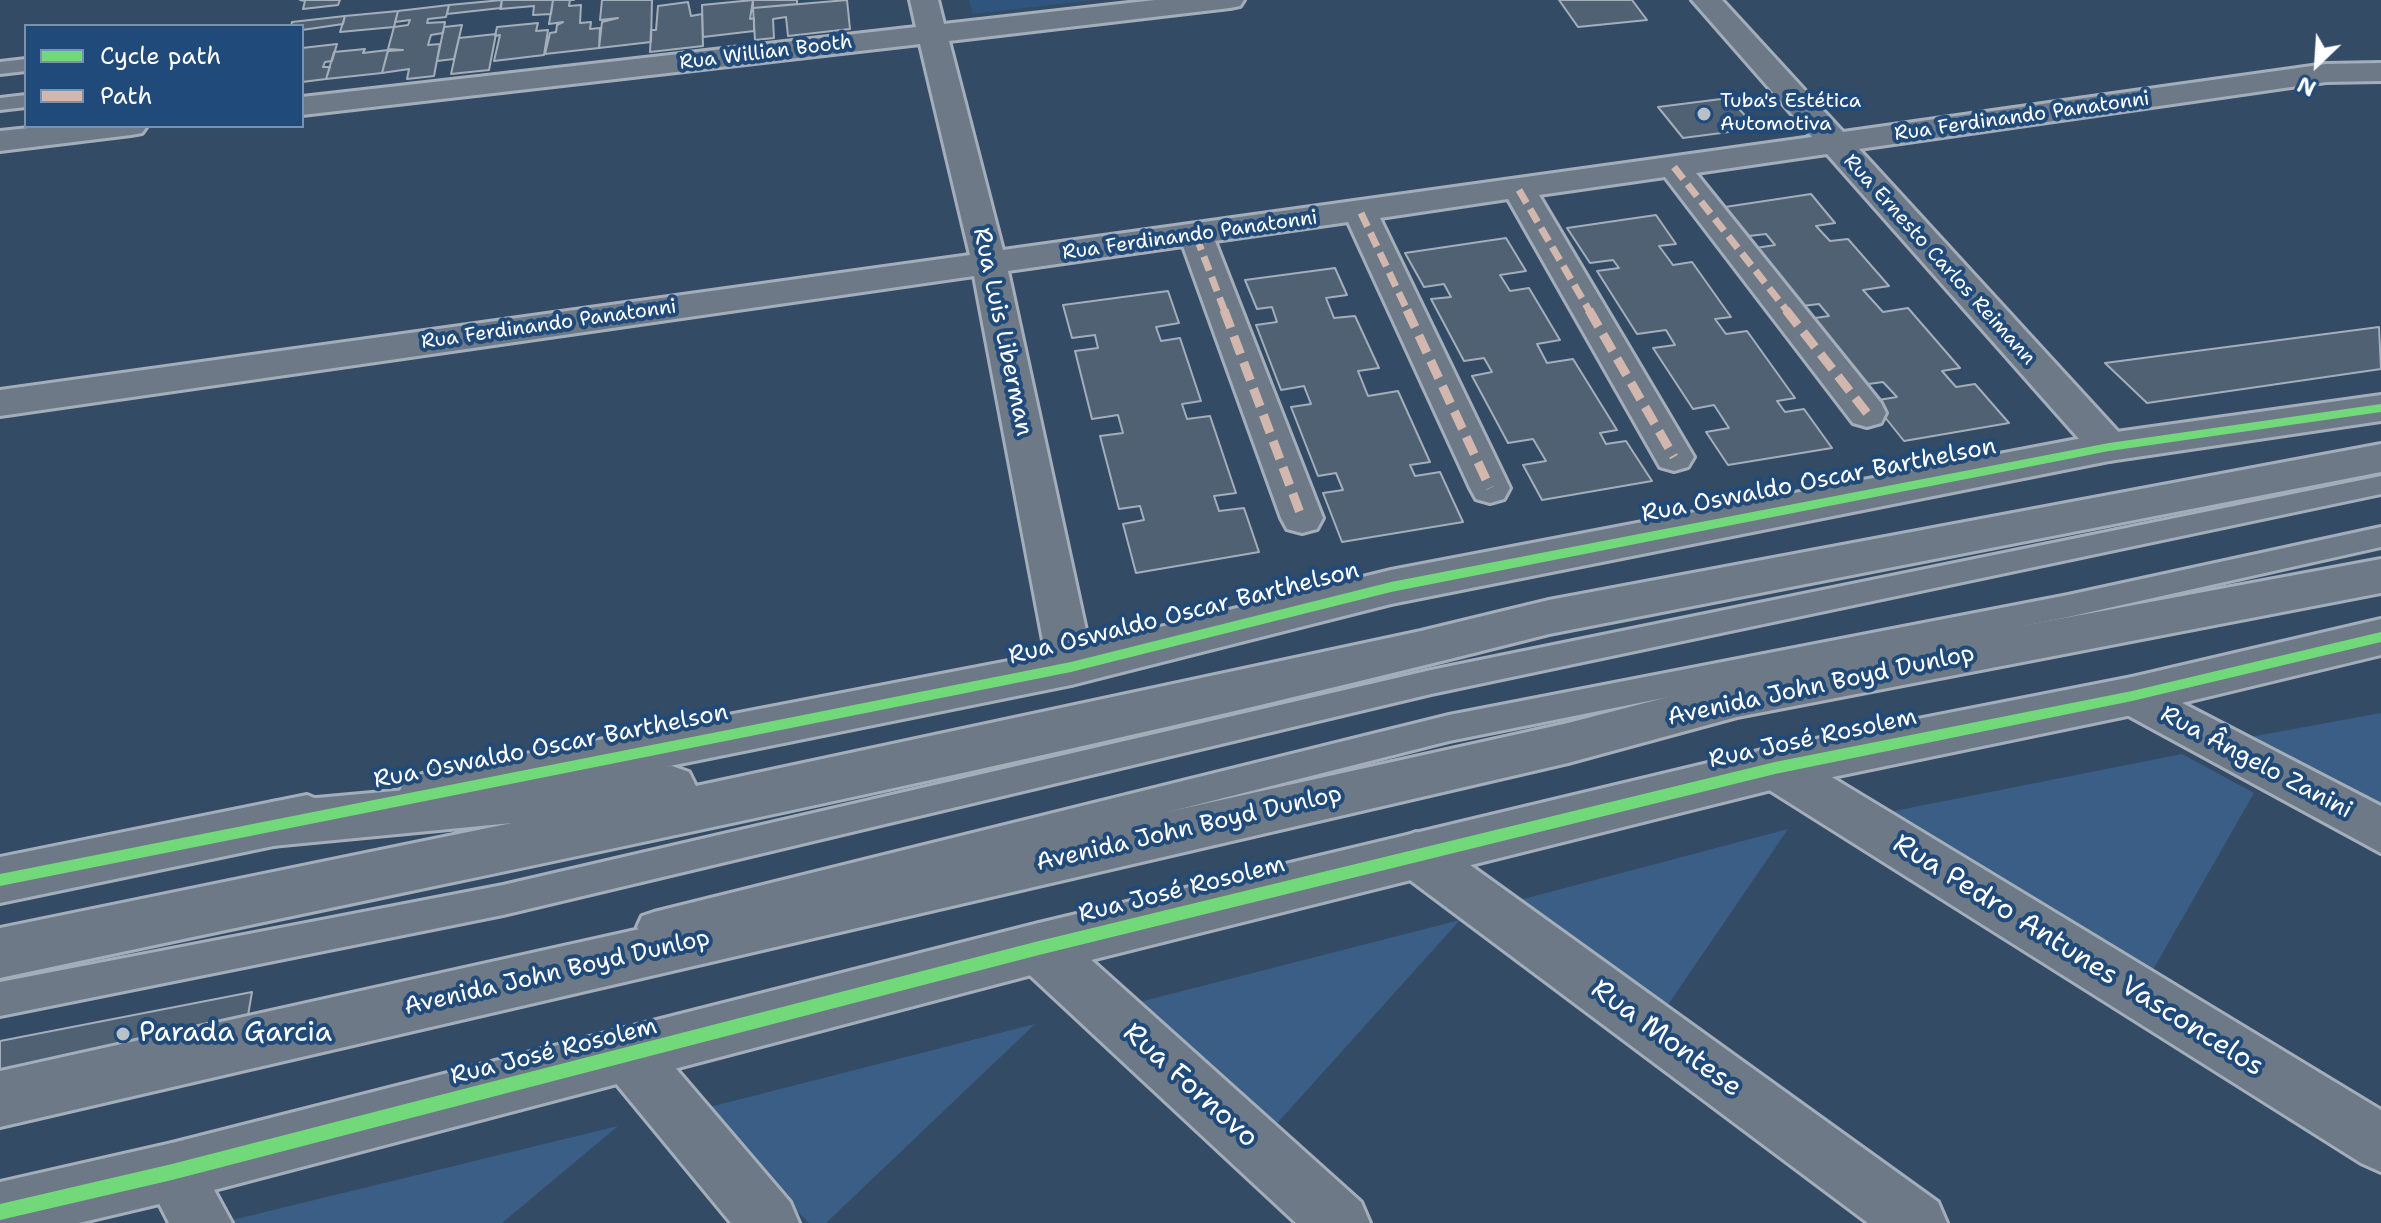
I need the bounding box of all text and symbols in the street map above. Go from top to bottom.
legend [24,24,304,128]
north arrow [2277,24,2357,104]
street label: Rua Willian Booth [678,30,854,76]
text: Cycle path [100,40,221,72]
text: N [2293,69,2321,103]
text: Path [100,80,152,112]
street label: Rua Ferdinando Panatonni [1893,87,2151,147]
place label: Tuba's Estética Automotiva [1720,90,1861,137]
marker: Tuba's Estética Automotiva [1695,105,1713,123]
street label: Rua Ernesto Carlos Reimann [1838,150,2040,370]
street label: Rua Ferdinando Panatonni [1061,206,1319,266]
street label: Rua Luis Liberman [966,225,1038,439]
street label: Rua Ferdinando Panatonni [420,295,678,355]
street label: Rua Oswaldo Oscar Barthelson [1639,432,1999,530]
street label: Rua Oswaldo Oscar Barthelson [1006,556,1362,672]
street label: Avenida John Boyd Dunlop [1665,639,1977,733]
street label: Rua Oswaldo Oscar Barthelson [371,698,731,796]
street label: Rua Ângelo Zanini [2155,700,2357,826]
street label: Rua José Rosolem [1707,703,1919,775]
street label: Avenida John Boyd Dunlop [1033,780,1345,878]
street label: Rua Pedro Antunes Vasconcelos [1886,828,2270,1084]
street label: Rua José Rosolem [1076,850,1288,930]
street label: Avenida John Boyd Dunlop [401,924,713,1022]
street label: Rua Montese [1584,973,1748,1105]
street label: Rua José Rosolem [448,1012,660,1092]
place label: Parada Garcia [139,1017,332,1051]
street label: Rua Fornovo [1115,1017,1265,1155]
marker: Parada Garcia [114,1025,132,1043]

